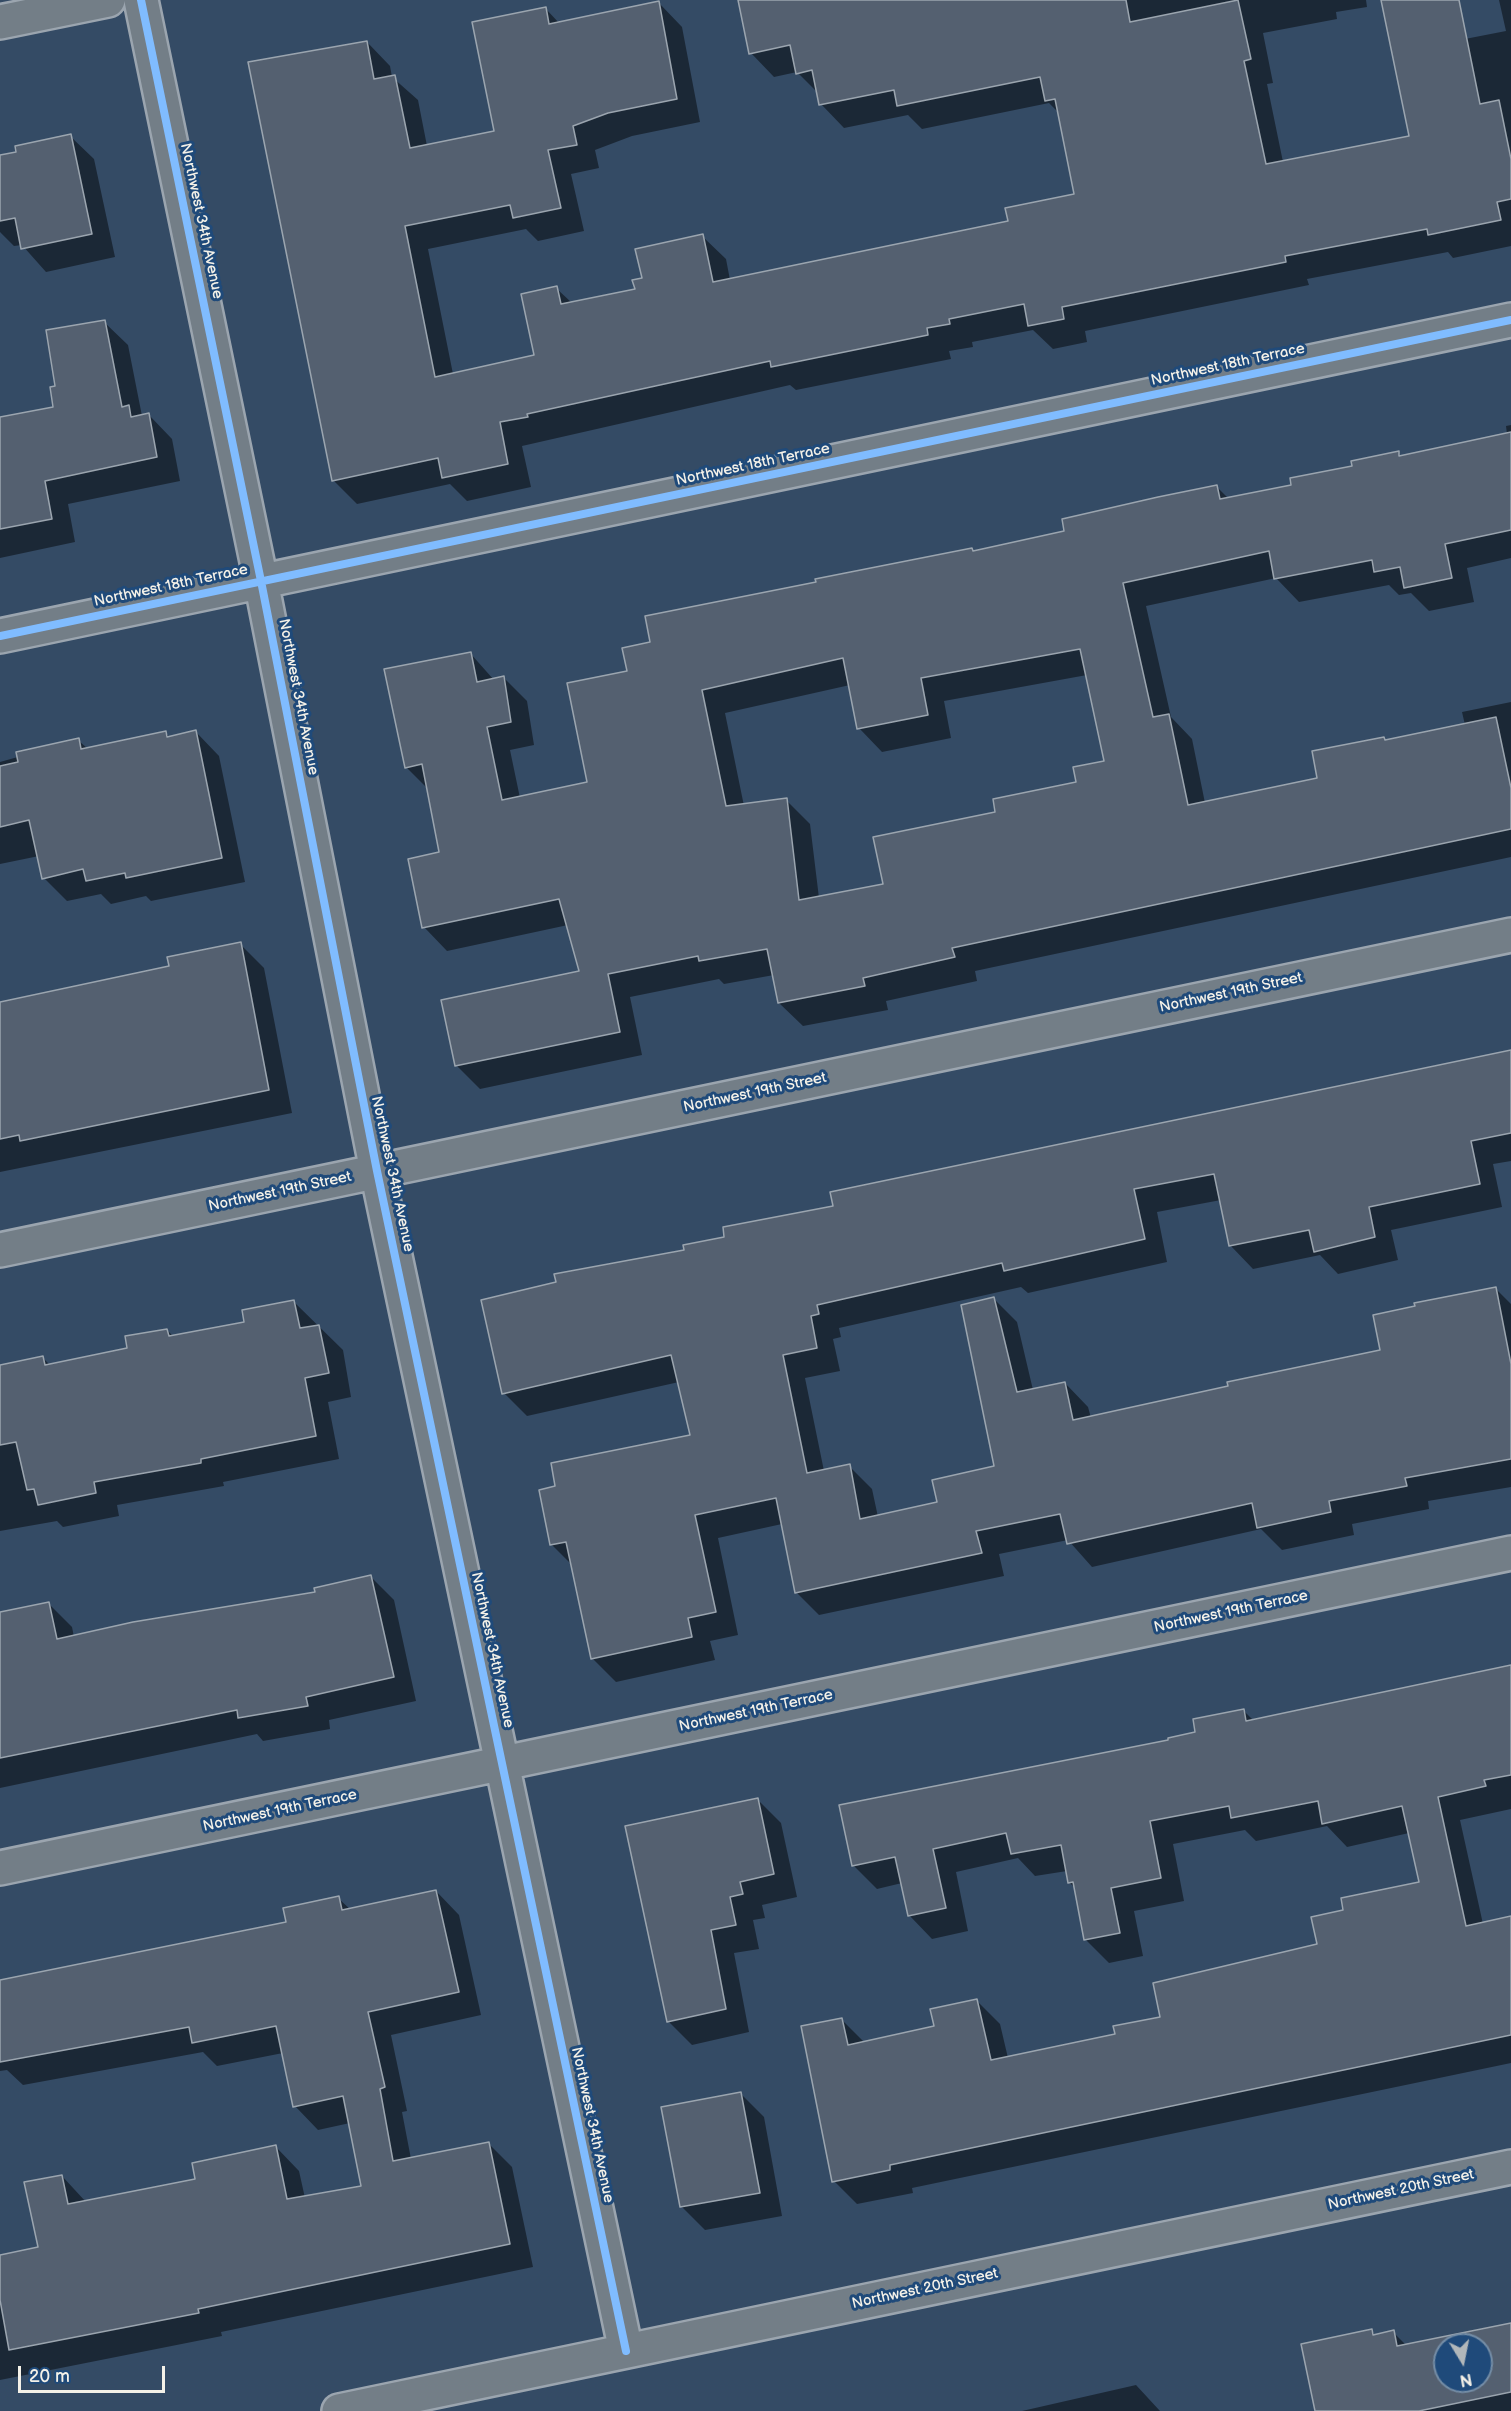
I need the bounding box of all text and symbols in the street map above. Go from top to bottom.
street label: Northwest 34th Avenue [176,141,226,301]
street label: Northwest 18th Terrace [1149,340,1307,390]
street label: Northwest 18th Terrace [674,440,832,490]
street label: Northwest 18th Terrace [92,561,250,611]
street label: Northwest 34th Avenue [274,617,322,777]
street label: Northwest 19th Street [1158,969,1304,1017]
street label: Northwest 19th Street [682,1069,828,1117]
street label: Northwest 34th Avenue [367,1094,417,1254]
street label: Northwest 19th Street [207,1168,353,1216]
street label: Northwest 34th Avenue [467,1570,517,1730]
street label: Northwest 19th Terrace [1152,1587,1310,1637]
street label: Northwest 19th Terrace [677,1686,835,1736]
street label: Northwest 19th Terrace [201,1786,359,1836]
street label: Northwest 34th Avenue [567,2045,617,2205]
street label: Northwest 20th Street [1326,2166,1476,2214]
street label: Northwest 20th Street [850,2265,1000,2313]
north arrow [1433,2333,1493,2393]
scale bar [21,2354,168,2392]
text: 20 m [29,2366,70,2387]
text: N [1458,2369,1473,2390]

